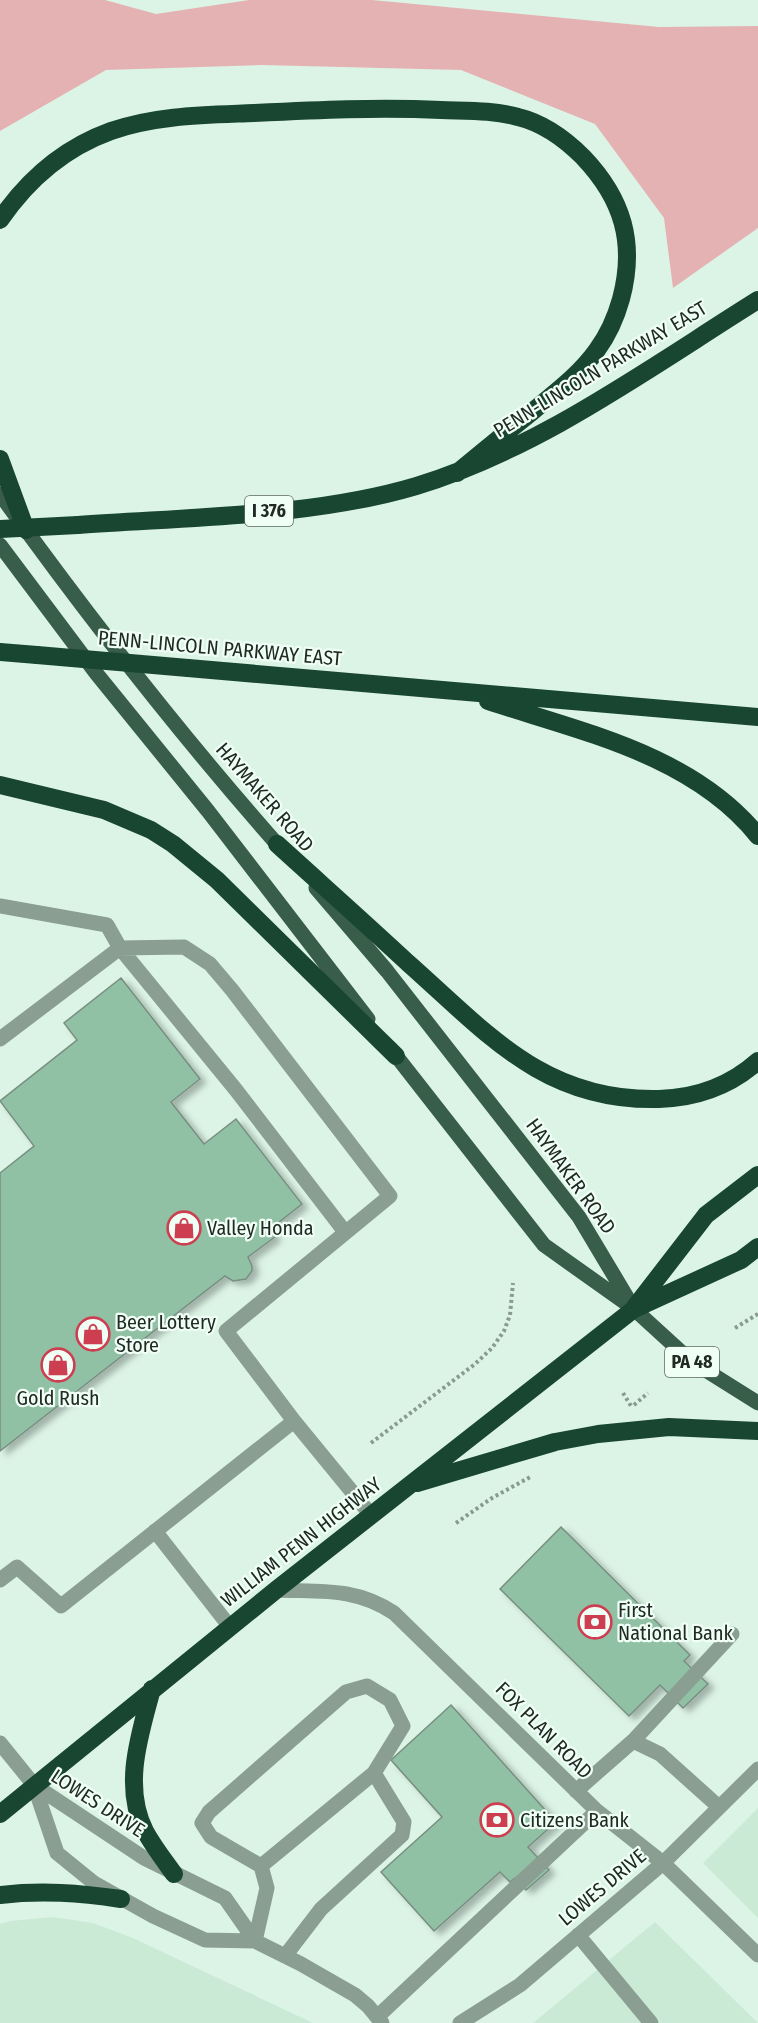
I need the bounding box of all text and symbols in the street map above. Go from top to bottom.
street label: PENN-LINCOLN PARKWAY EAST [489,295,712,442]
road number: I 376 [245,496,293,526]
street label: PENN-LINCOLN PARKWAY EAST [97,625,344,671]
street label: HAYMAKER ROAD [211,737,319,857]
street label: HAYMAKER ROAD [521,1114,621,1238]
shop icon: Valley Honda [166,1210,202,1246]
place label: Valley Honda [207,1216,314,1240]
place label: Beer Lottery Store [116,1310,216,1357]
shop icon: Beer Lottery Store [75,1316,111,1352]
shop icon: Gold Rush [40,1347,76,1383]
road number: PA 48 [665,1347,719,1377]
place label: Gold Rush [16,1386,100,1410]
street label: WILLIAM PENN HIGHWAY [216,1472,386,1612]
place label: First National Bank [618,1598,733,1645]
bank icon: First National Bank [577,1604,613,1640]
street label: FOX PLAN ROAD [491,1677,597,1783]
street label: LOWES DRIVE [47,1764,149,1842]
bank icon: Citizens Bank [479,1802,515,1838]
place label: Citizens Bank [520,1808,629,1832]
street label: LOWES DRIVE [553,1844,651,1930]

